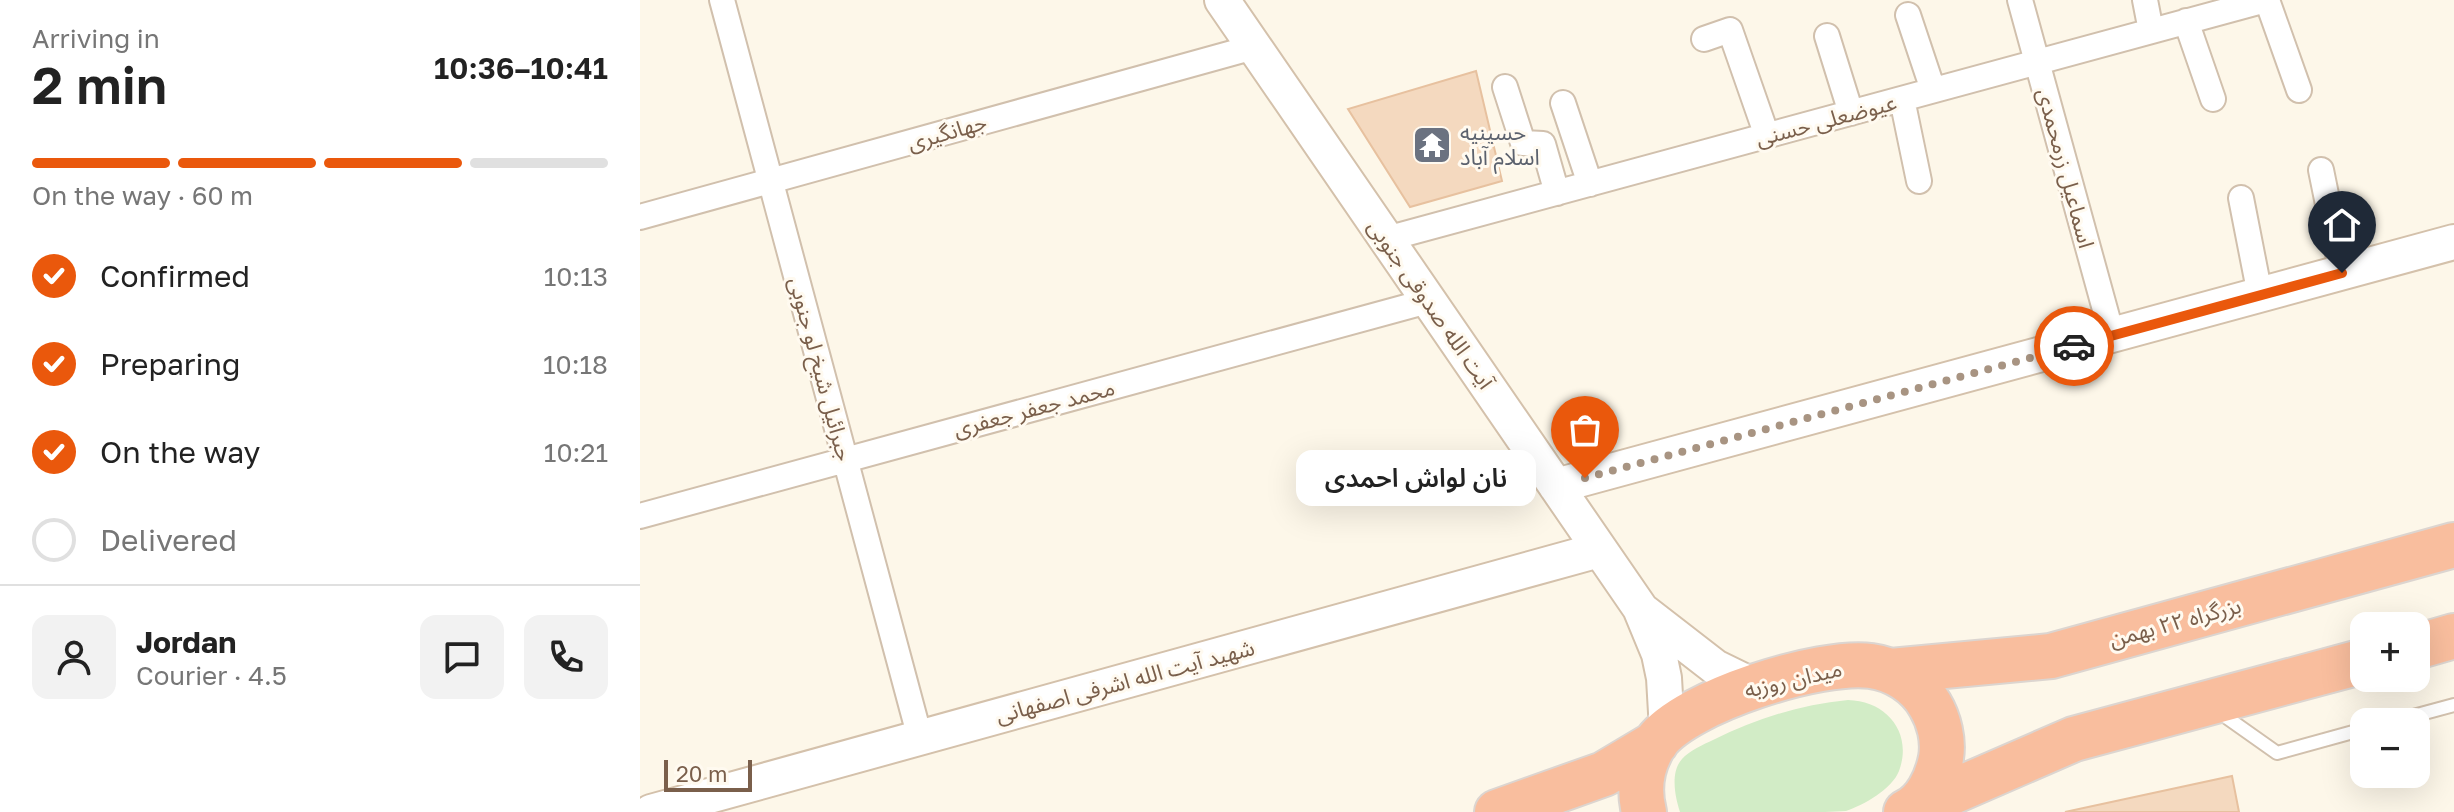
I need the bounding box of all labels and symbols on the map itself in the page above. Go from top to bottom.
street label: اسماعیل زرمحمدی [2031,85,2101,251]
street label: عیوضعلی حسنی [1752,88,1899,151]
street label: جهانگیری [904,107,990,156]
place label: حسینیه اسلام آباد [1460,118,1540,174]
temple icon: حسینیه اسلام آباد [1411,124,1453,166]
pin [2308,191,2376,273]
street label: آیت الله صدوقی جنوبی [1363,214,1501,395]
street label: جبرائیل شیخ لو جنوبی [780,274,859,465]
courier [2034,306,2114,386]
street label: محمد جعفر جعفری [950,373,1117,442]
pin [1551,396,1619,478]
callout: نان لواش احمدی [1297,450,1537,506]
street label: بزرگراه ۲۲ بهمن [2106,591,2244,653]
street label: شهید آیت الله اشرفی اصفهانی [993,633,1257,728]
street label: میدان روزبه [1742,654,1844,704]
scale bar [664,756,752,792]

